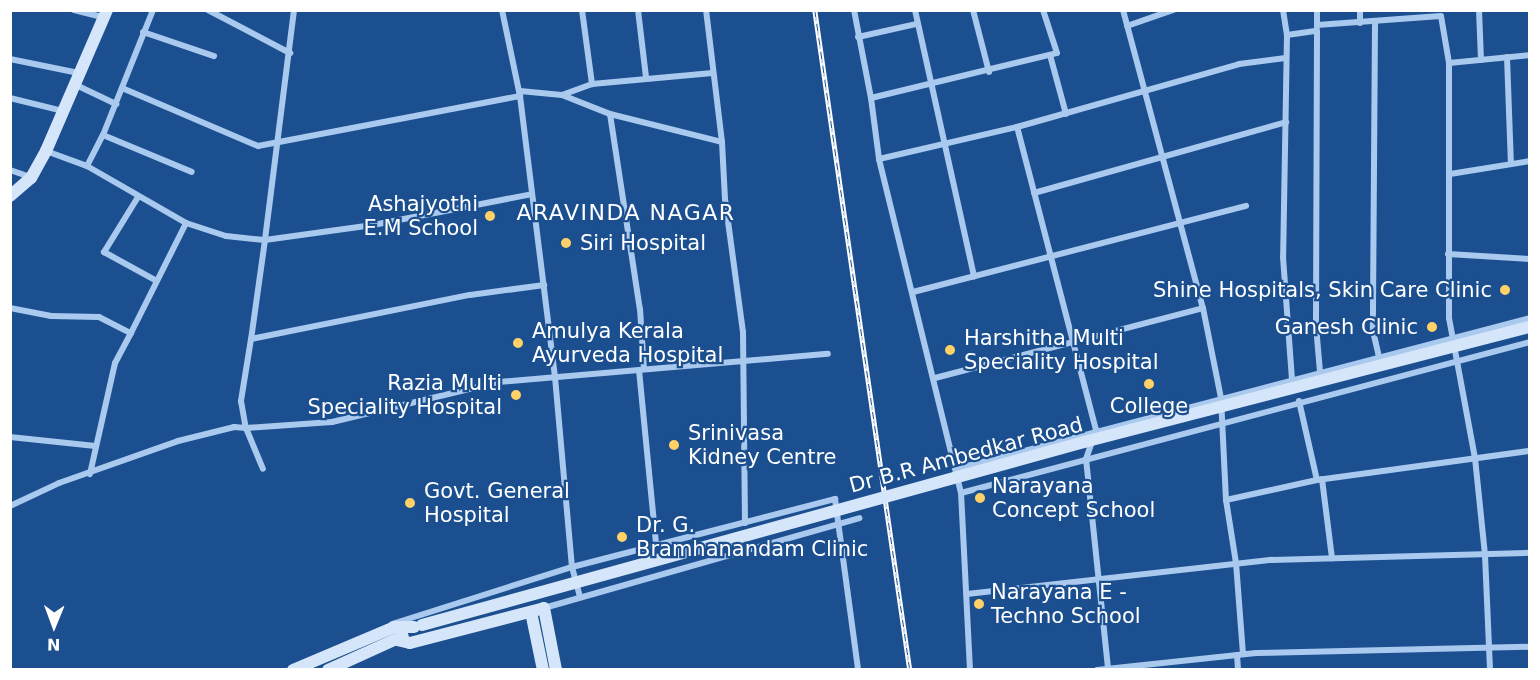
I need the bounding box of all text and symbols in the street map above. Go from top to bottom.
place label: Ashajyothi E.M School [364,191,478,241]
district label: ARAVINDA NAGAR [516,200,736,226]
marker: Ashajyothi E.M School [483,209,497,223]
place label: Siri Hospital [580,230,706,256]
marker: Siri Hospital [557,234,575,252]
place label: Shine Hospitals, Skin Care Clinic [1153,277,1492,303]
marker: Shine Hospitals, Skin Care Clinic [1496,281,1514,299]
place label: Ganesh Clinic [1275,314,1418,340]
place label: Amulya Kerala Ayurveda Hospital [532,318,723,368]
marker: Ganesh Clinic [1423,318,1441,336]
place label: Harshitha Multi Speciality Hospital [964,325,1159,375]
marker: Amulya Kerala Ayurveda Hospital [509,334,527,352]
marker: Harshitha Multi Speciality Hospital [941,341,959,359]
place label: Razia Multi Speciality Hospital [307,370,502,420]
marker: College [1142,377,1156,391]
marker: Razia Multi Speciality Hospital [507,386,525,404]
place label: College [1110,393,1188,419]
street label: Dr B.R Ambedkar Road [846,412,1086,498]
place label: Srinivasa Kidney Centre [688,420,836,470]
marker: Srinivasa Kidney Centre [665,436,683,454]
place label: Narayana Concept School [992,473,1155,523]
place label: Govt. General Hospital [424,478,570,528]
marker: Narayana Concept School [973,491,987,505]
marker: Govt. General Hospital [401,494,419,512]
place label: Dr. G. Bramhanandam Clinic [636,512,868,562]
marker: Dr. G. Bramhanandam Clinic [613,528,631,546]
place label: Narayana E - Techno School [991,579,1141,629]
north arrow [24,596,84,656]
marker: Narayana E - Techno School [972,597,986,611]
text: N [47,635,61,654]

